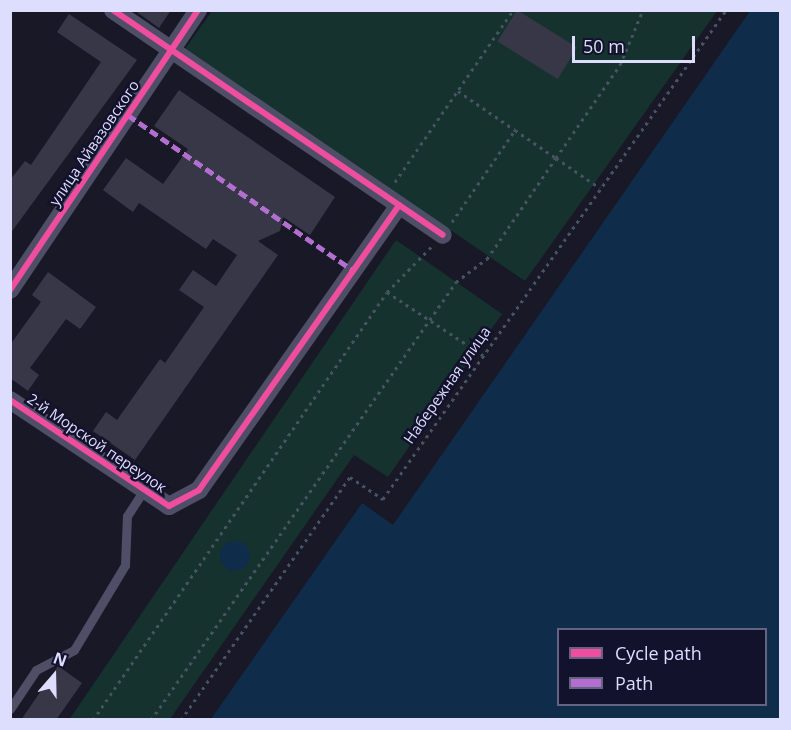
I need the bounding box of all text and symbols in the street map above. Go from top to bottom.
scale bar [575,24,698,62]
text: 50 m [583,34,625,58]
street label: улица Айвазовского [45,77,143,209]
street label: Набережная улица [400,323,494,447]
street label: 2-й Морской переулок [24,390,170,496]
legend [557,628,767,706]
text: Cycle path [615,641,702,665]
north arrow [24,646,84,706]
text: N [50,647,70,672]
text: Path [615,671,653,695]

